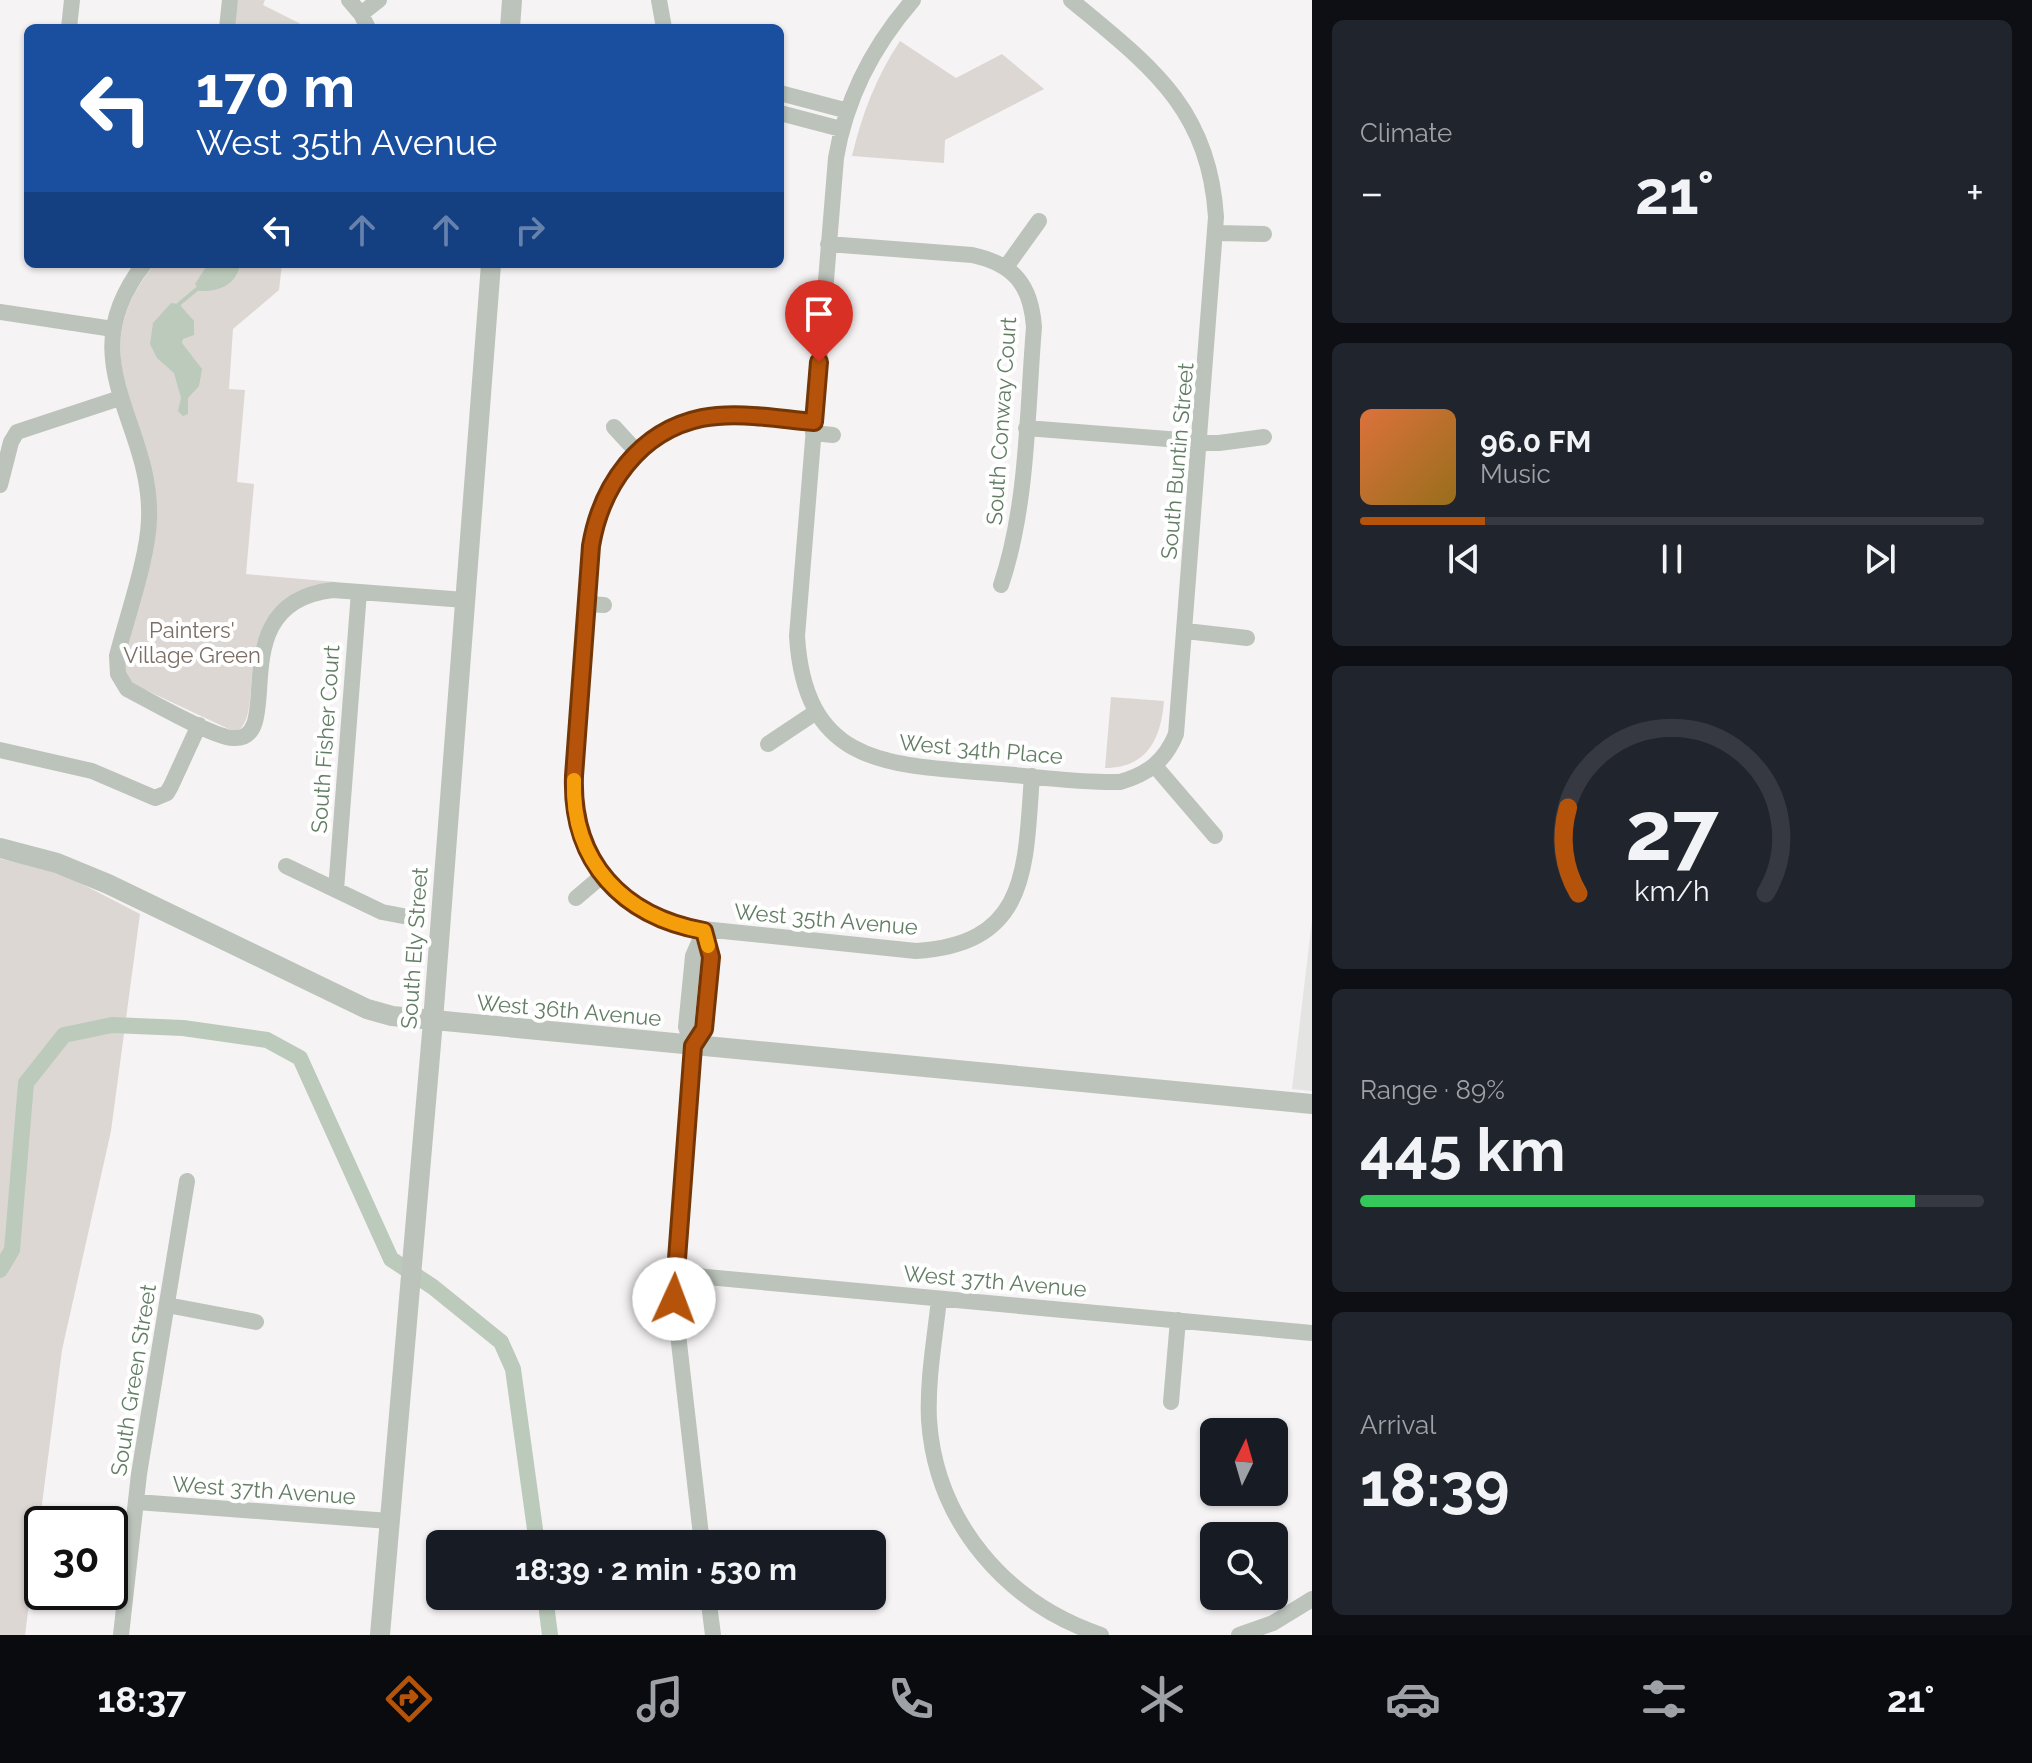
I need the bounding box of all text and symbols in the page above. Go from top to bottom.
text: 170 m [196,54,355,120]
icon: left [64,56,168,160]
text: Climate [1360,118,1452,148]
text: West 35th Avenue [196,121,497,163]
text: 21° [1635,158,1714,228]
text: − [1360,167,1384,218]
text: + [1966,167,1984,218]
icon: left [256,208,300,252]
icon: ahead [340,208,384,252]
icon: ahead [424,208,468,252]
icon: right [508,208,552,252]
pin [785,280,853,362]
icon: arrive [797,292,841,336]
street label: South Conway Court [981,315,1021,526]
street label: South Buntin Street [1155,361,1199,560]
text: 96.0 FM [1480,424,1591,459]
text: Music [1480,459,1551,489]
icon: previous [1442,537,1486,581]
icon: pause [1650,537,1694,581]
icon: next [1858,537,1902,581]
park label: Painters' Village Green [123,617,261,668]
street label: South Fisher Court [305,643,345,834]
street label: West 34th Place [898,729,1064,769]
text: 27 [1625,781,1719,878]
street label: South Ely Street [395,866,433,1030]
text: km/h [1634,874,1710,908]
street label: West 35th Avenue [733,898,919,940]
street label: West 36th Avenue [476,989,663,1031]
text: Range · 89% [1360,1075,1505,1105]
text: 445 km [1360,1115,1566,1185]
position arrow [632,1257,716,1341]
street label: West 37th Avenue [902,1260,1088,1302]
street label: South Green Street [105,1282,161,1478]
text: Arrival [1360,1410,1436,1440]
north arrow [1200,1418,1288,1506]
map controls [1200,1418,1288,1610]
text: 18:39 [1360,1450,1510,1520]
street label: West 37th Avenue [171,1471,357,1509]
speed limit sign: 30 [24,1506,128,1610]
button: search [1200,1522,1288,1610]
text: 18:39 · 2 min · 530 m [515,1552,797,1587]
icon: directions [381,1671,437,1727]
icon: music [632,1671,688,1727]
icon: phone [883,1671,939,1727]
icon: climate [1134,1671,1190,1727]
icon: car [1385,1671,1441,1727]
icon: filters [1636,1671,1692,1727]
text: 18:37 [97,1678,186,1720]
text: 21° [1887,1678,1935,1720]

